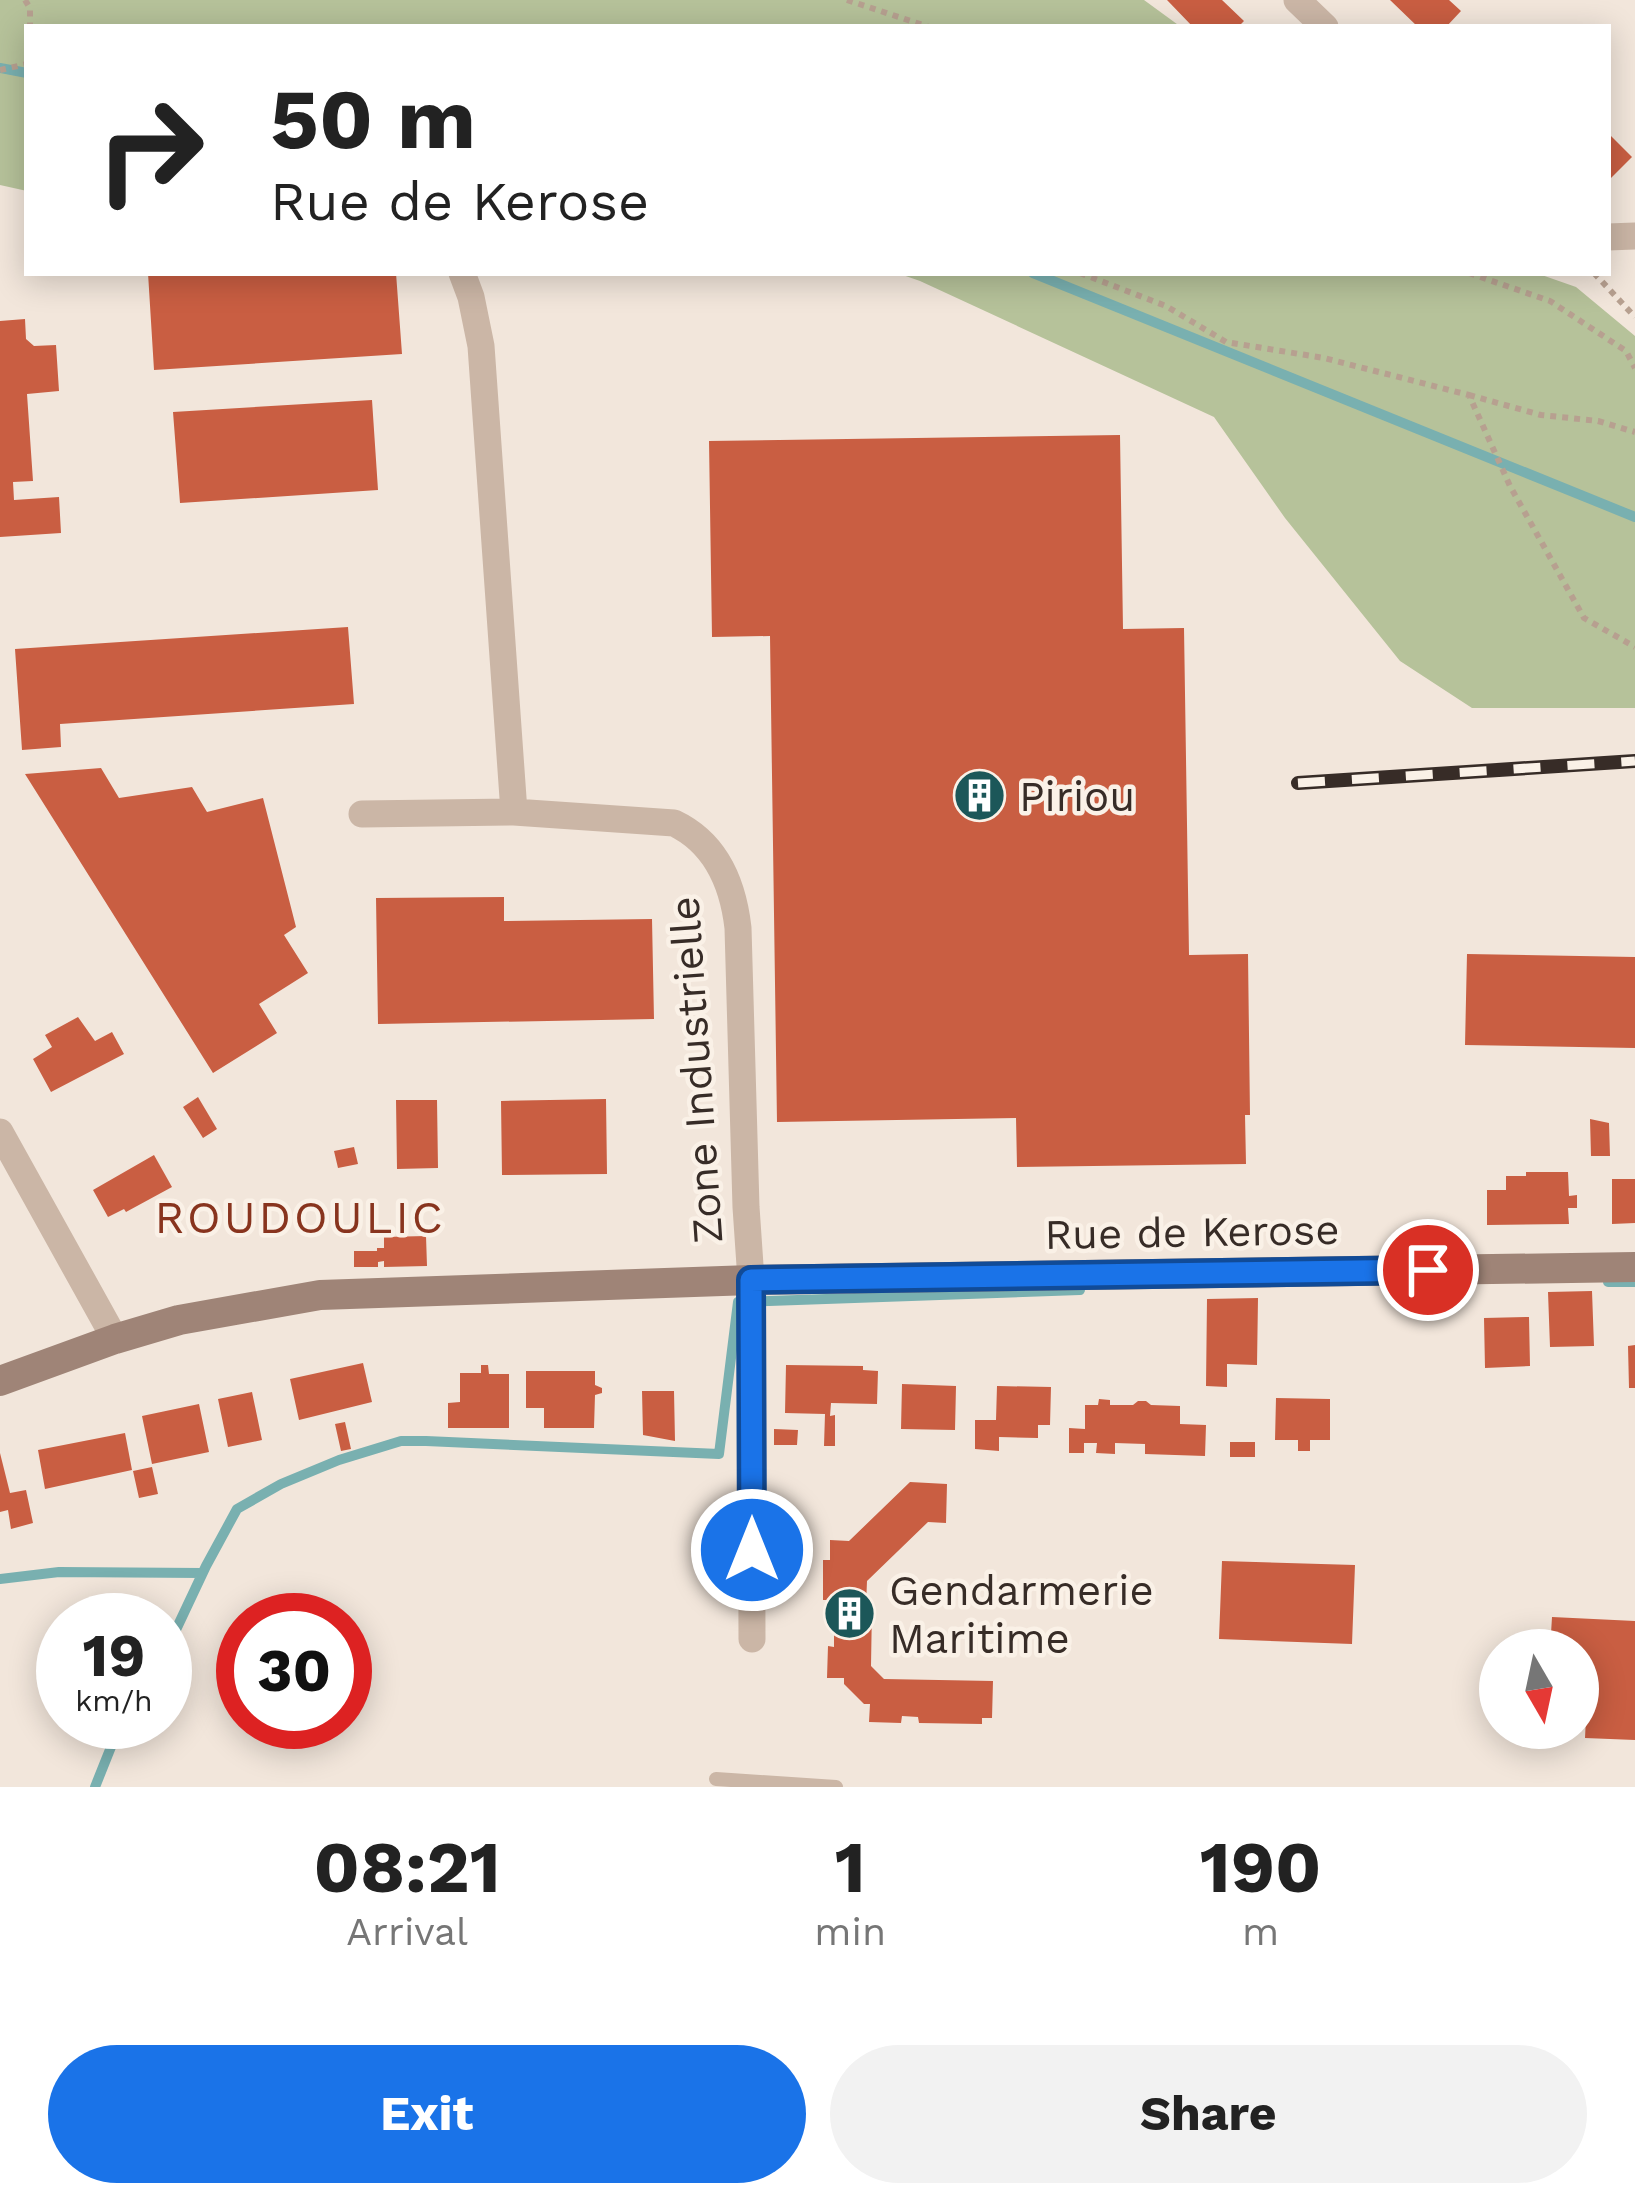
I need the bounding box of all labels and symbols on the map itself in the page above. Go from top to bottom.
building icon: Piriou [952,768,1008,824]
place label: Piriou [1019,772,1135,821]
street label: Zone Industrielle [659,895,733,1245]
district label: ROUDOULIC [154,1191,446,1244]
street label: Rue de Kerose [1044,1205,1340,1259]
pin [1377,1219,1479,1321]
position arrow [689,1487,815,1613]
place label: Gendarmerie Maritime [889,1566,1154,1663]
building icon: Gendarmerie Maritime [822,1586,878,1642]
speed limit sign: 30 [216,1593,372,1749]
north arrow [1479,1629,1599,1749]

